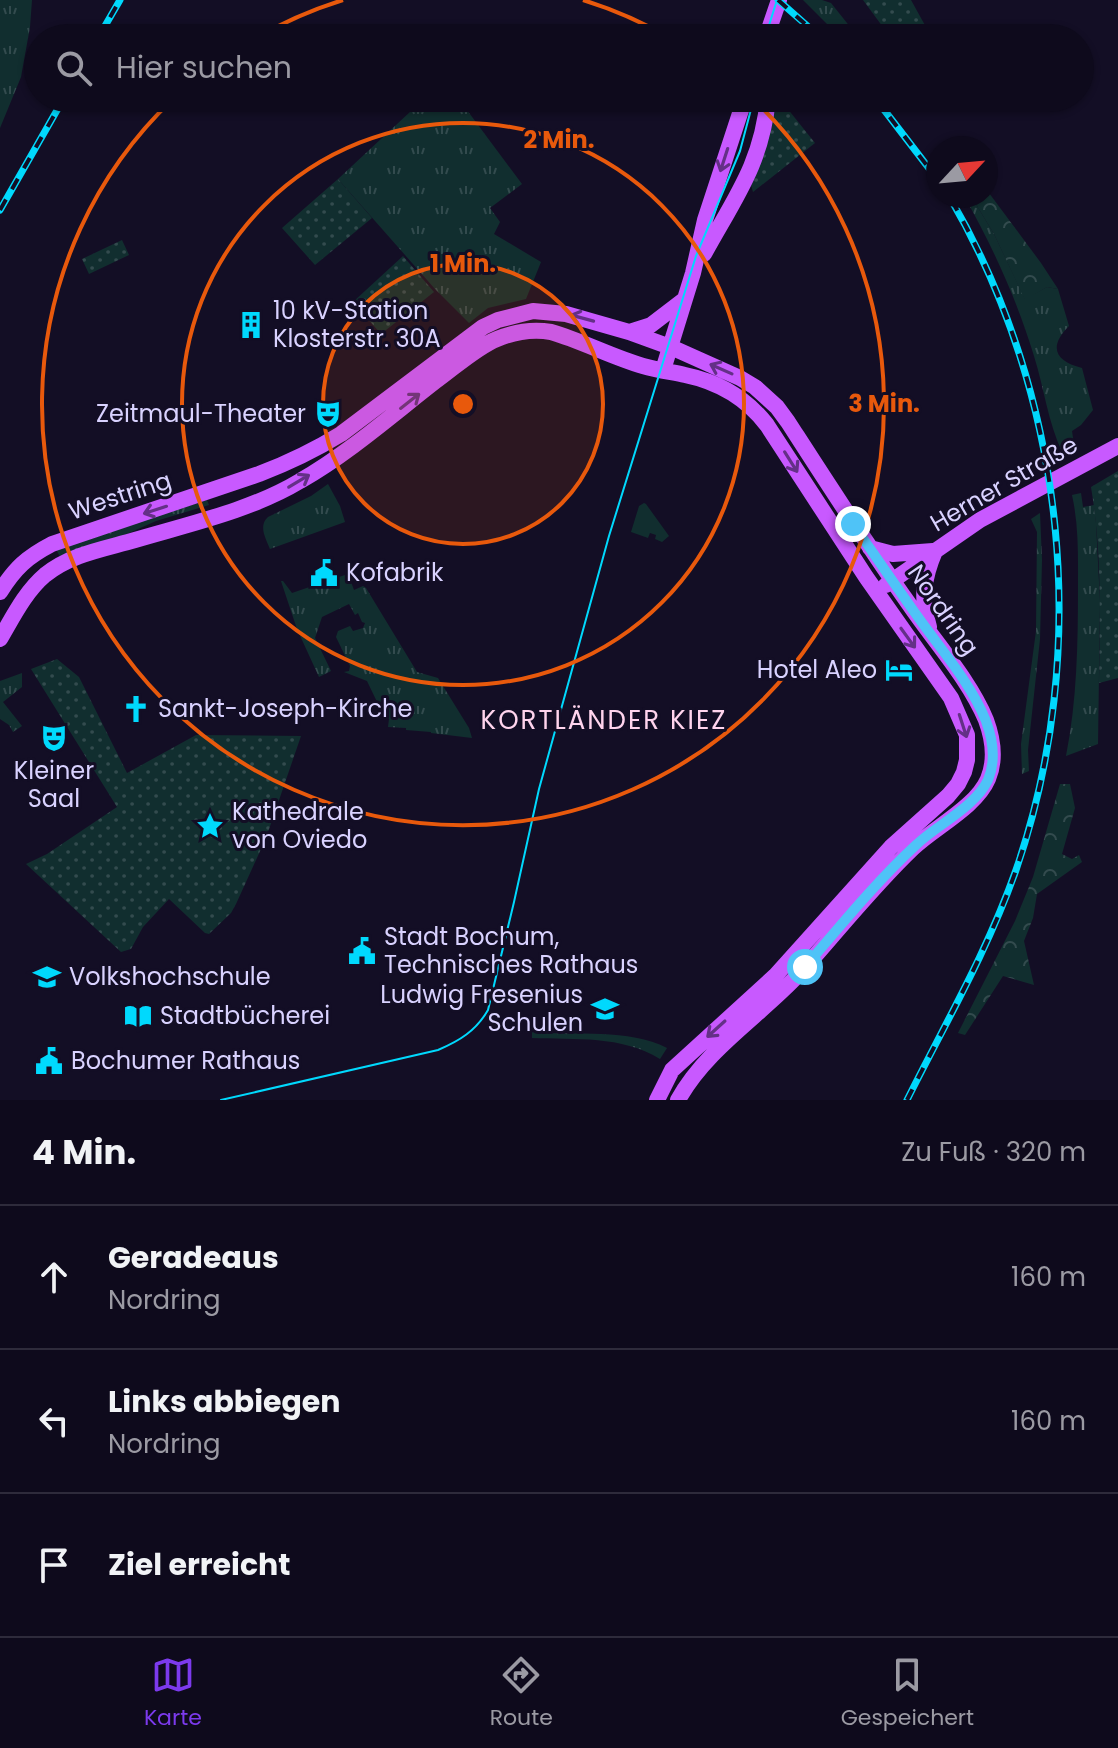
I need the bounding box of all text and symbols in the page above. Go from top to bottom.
search box [24,24,1094,112]
icon: search [52,46,96,90]
text: Hier suchen [116,46,292,89]
text: 2 Min. [524,123,594,156]
north arrow [926,136,998,208]
one-way arrow [716,147,731,173]
text: 1 Min. [430,247,496,280]
place label: 10 kV-Station Klosterstr. 30A [273,294,441,355]
building icon: 10 kV-Station Klosterstr. 30A [236,310,266,340]
one-way arrow [569,310,595,325]
one-way arrow [709,361,734,376]
text: 3 Min. [848,387,920,420]
centre of rings [449,390,477,418]
one-way arrow [399,393,420,410]
place label: Zeitmaul-Theater [96,397,306,430]
theatre icon: Zeitmaul-Theater [313,399,343,429]
street label: Herner Straße [924,428,1084,539]
one-way arrow [783,450,799,473]
street label: Westring [64,463,175,528]
one-way arrow [287,473,310,489]
one-way arrow [142,504,167,519]
route end [835,506,871,542]
place label: Kofabrik [346,556,444,589]
public building icon: Kofabrik [309,558,339,588]
street label: Nordring [900,558,987,662]
one-way arrow [900,627,917,648]
place label: Hotel Aleo [757,653,877,686]
hotel icon: Hotel Aleo [884,655,914,685]
place label: Sankt-Joseph-Kirche [158,692,412,725]
church icon: Sankt-Joseph-Kirche [121,694,151,724]
district label: KORTLÄNDER KIEZ [481,702,727,738]
one-way arrow [957,713,972,738]
theatre icon: Kleiner Saal [39,723,69,753]
place label: Kleiner Saal [14,754,94,815]
place label: Kathedrale von Oviedo [232,795,367,856]
place icon: Kathedrale von Oviedo [195,811,225,841]
place label: Stadt Bochum, Technisches Rathaus [384,920,638,981]
public building icon: Stadt Bochum, Technisches Rathaus [347,936,377,966]
route start [787,949,823,985]
place label: Volkshochschule [69,960,271,993]
school or university icon: Volkshochschule [32,962,62,992]
place label: Ludwig Fresenius Schulen [380,978,583,1039]
school or university icon: Ludwig Fresenius Schulen [590,994,620,1024]
place label: Stadtbücherei [160,999,330,1032]
library icon: Stadtbücherei [123,1001,153,1031]
one-way arrow [707,1020,727,1038]
place label: Bochumer Rathaus [71,1044,300,1077]
public building icon: Bochumer Rathaus [34,1046,64,1076]
text: 4 Min. [32,1128,136,1176]
text: Zu Fuß · 320 m [901,1134,1086,1170]
text: Geradeaus [108,1236,279,1279]
icon: ahead [32,1255,76,1299]
text: 160 m [1011,1259,1086,1295]
text: Nordring [108,1282,221,1318]
text: Links abbiegen [108,1380,341,1423]
icon: left [32,1399,76,1443]
text: 160 m [1011,1403,1086,1439]
text: Nordring [108,1426,221,1462]
icon: arrive [32,1543,76,1587]
text: Ziel erreicht [108,1543,290,1586]
tab: Karte [144,1653,202,1734]
tab: Route [490,1653,553,1734]
tab: Gespeichert [841,1653,974,1734]

